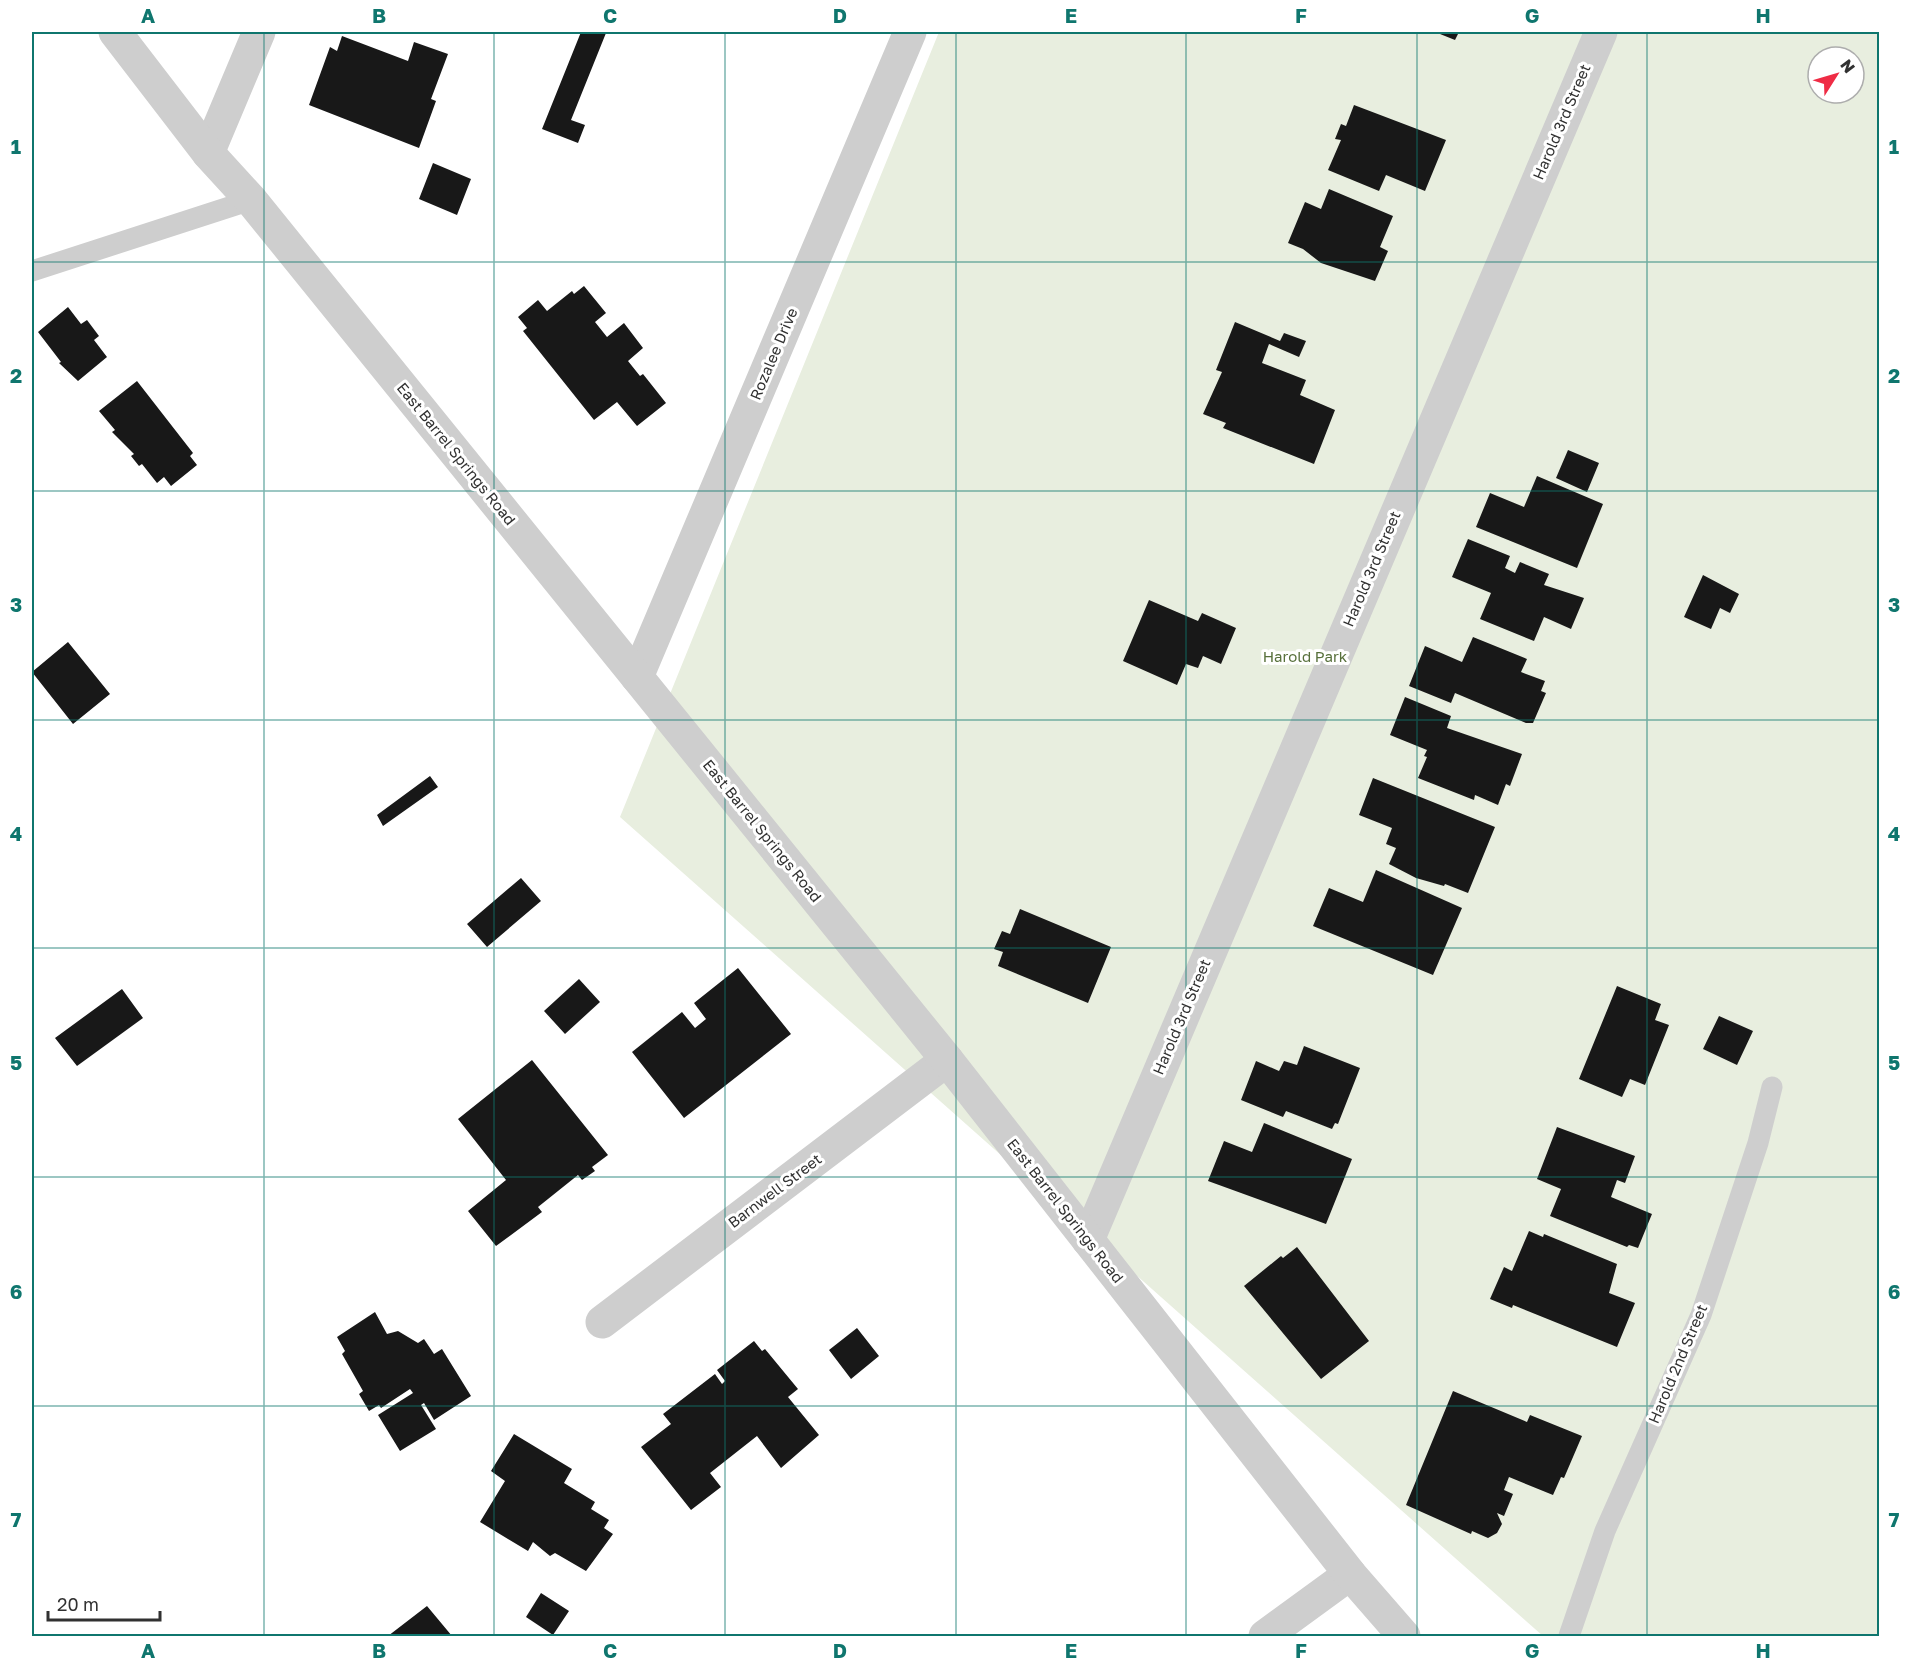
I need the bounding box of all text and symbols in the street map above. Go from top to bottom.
text: A [141,3,155,27]
text: B [372,3,386,27]
text: C [603,3,617,27]
text: D [833,3,847,27]
text: E [1065,3,1077,27]
text: F [1295,3,1307,27]
text: G [1525,3,1539,27]
text: H [1755,3,1771,27]
north arrow [1806,45,1866,105]
text: N [1836,55,1860,77]
street label: Harold 3rd Street [1529,61,1594,182]
text: 1 [11,134,21,158]
text: 1 [1889,134,1899,158]
street label: Rozalee Drive [746,305,801,402]
text: 2 [10,363,22,387]
text: 2 [1888,363,1900,387]
street label: East Barrel Springs Road [394,378,520,528]
street label: Harold 3rd Street [1339,508,1404,629]
text: 3 [10,592,22,616]
text: 3 [1888,592,1900,616]
park label: Harold Park [1263,647,1348,665]
street label: East Barrel Springs Road [700,755,826,905]
text: 4 [10,821,22,845]
text: 4 [1888,821,1900,845]
street label: Harold 3rd Street [1149,956,1214,1077]
text: 5 [10,1050,22,1074]
text: 5 [1888,1050,1900,1074]
street label: East Barrel Springs Road [1004,1135,1128,1286]
street label: Barnwell Street [724,1149,825,1231]
text: 6 [10,1279,22,1303]
text: 6 [1888,1279,1900,1303]
street label: Harold 2nd Street [1644,1301,1710,1426]
text: 7 [11,1507,22,1531]
text: 7 [1889,1507,1900,1531]
scale bar [48,1584,160,1622]
text: 20 m [57,1593,99,1615]
text: A [141,1638,155,1662]
text: B [372,1638,386,1662]
text: C [603,1638,617,1662]
text: D [833,1638,847,1662]
text: E [1065,1638,1077,1662]
text: F [1295,1638,1307,1662]
text: G [1525,1638,1539,1662]
text: H [1755,1638,1771,1662]

